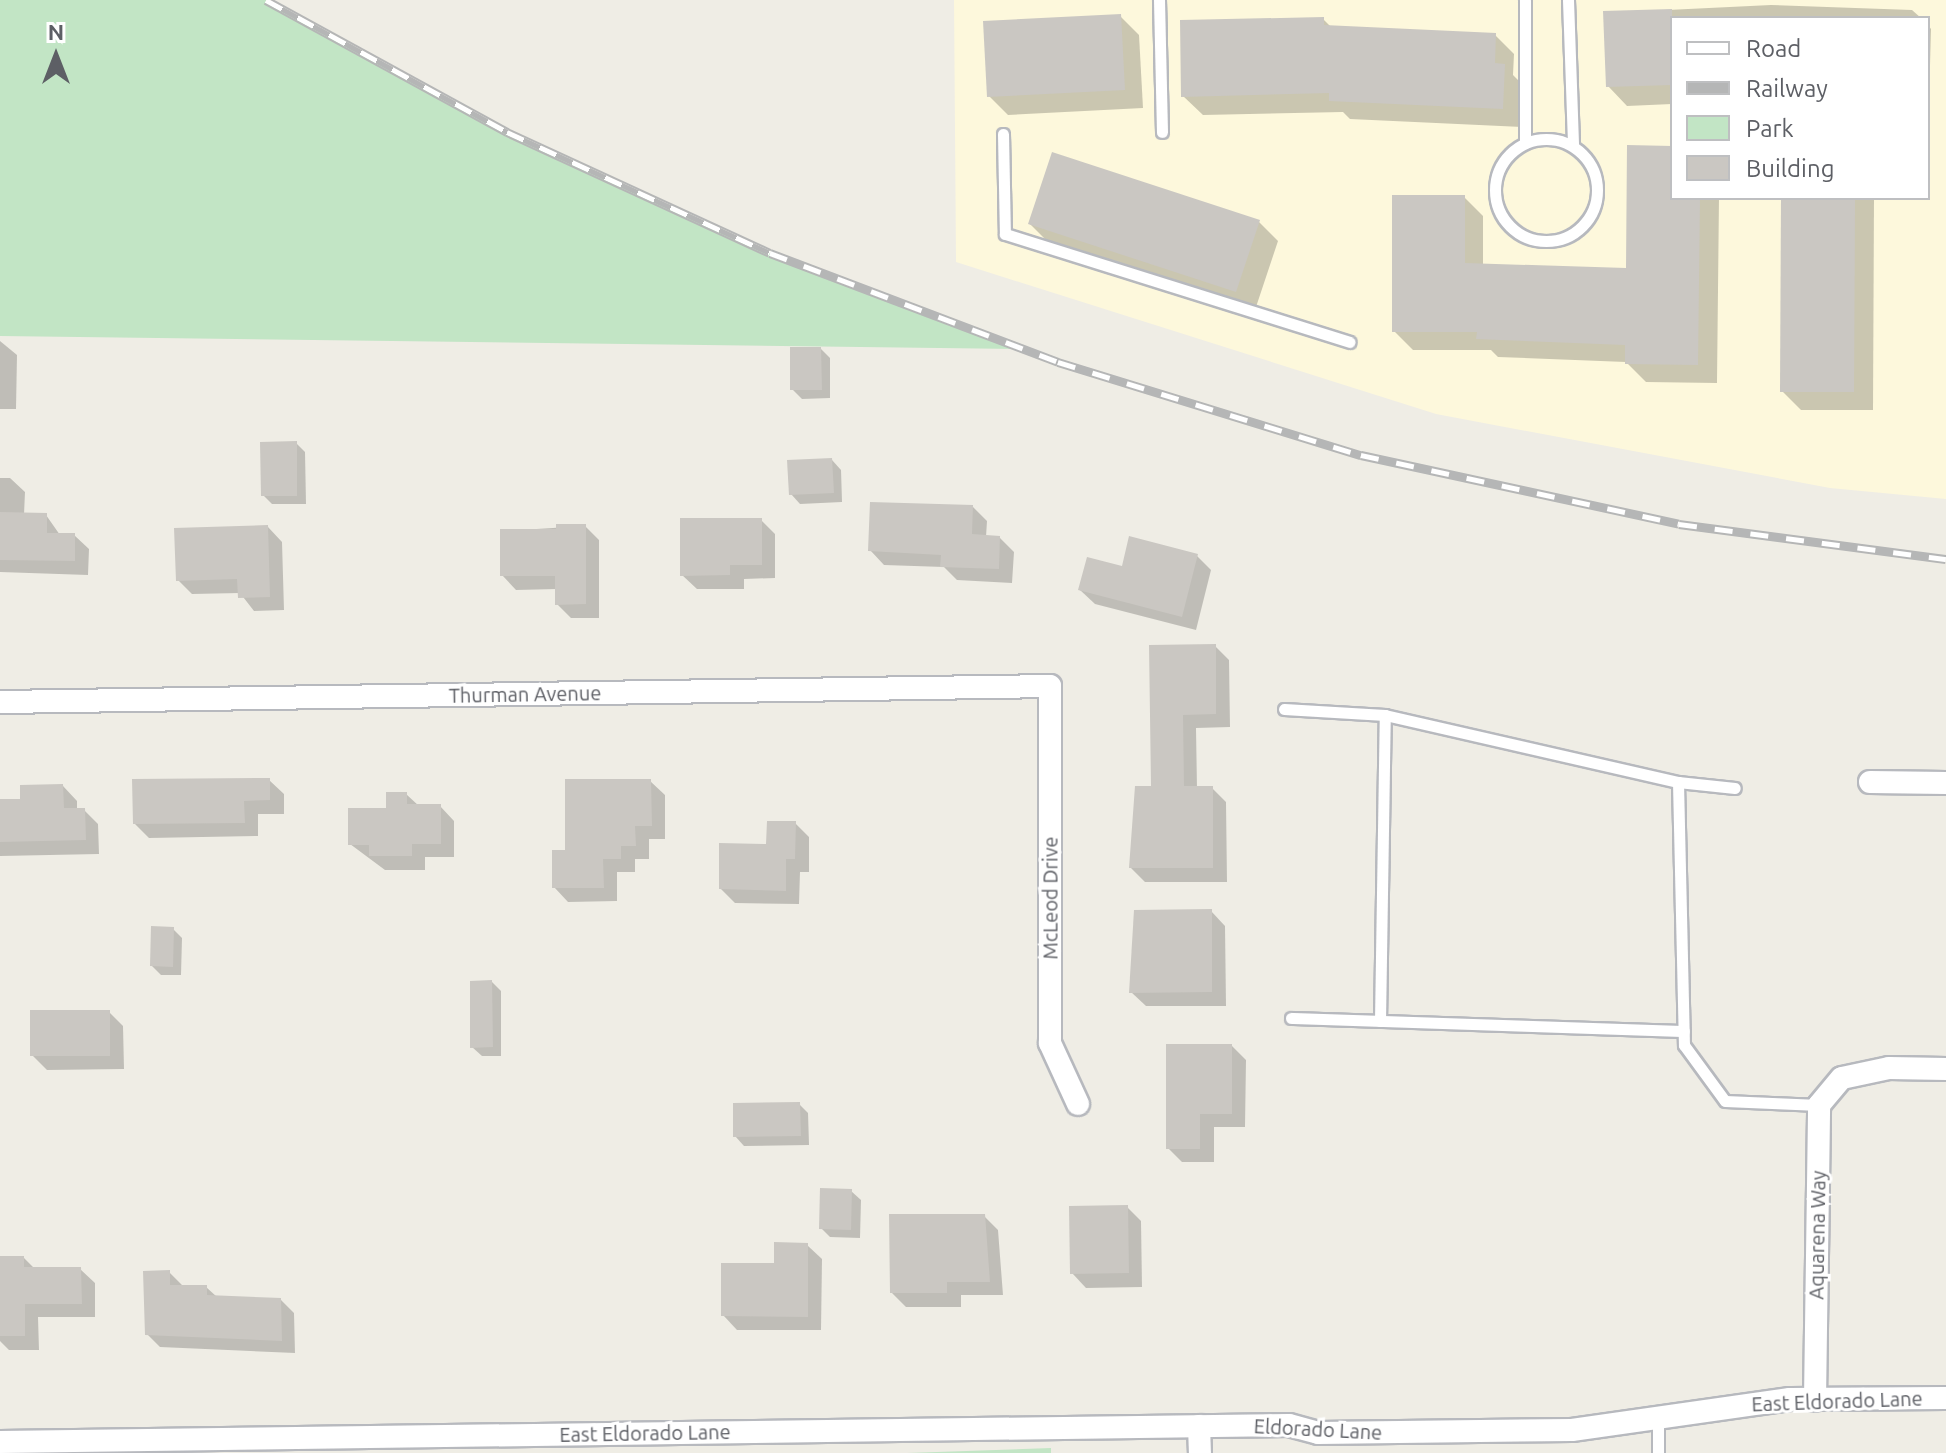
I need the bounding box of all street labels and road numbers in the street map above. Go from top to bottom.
street label: Thurman Avenue [449,681,601,707]
street label: McLeod Drive [1038,836,1062,960]
street label: Aquarena Way [1804,1170,1830,1300]
street label: East Eldorado Lane [1751,1386,1923,1416]
street label: Eldorado Lane [1253,1414,1383,1444]
street label: East Eldorado Lane [559,1420,731,1446]

